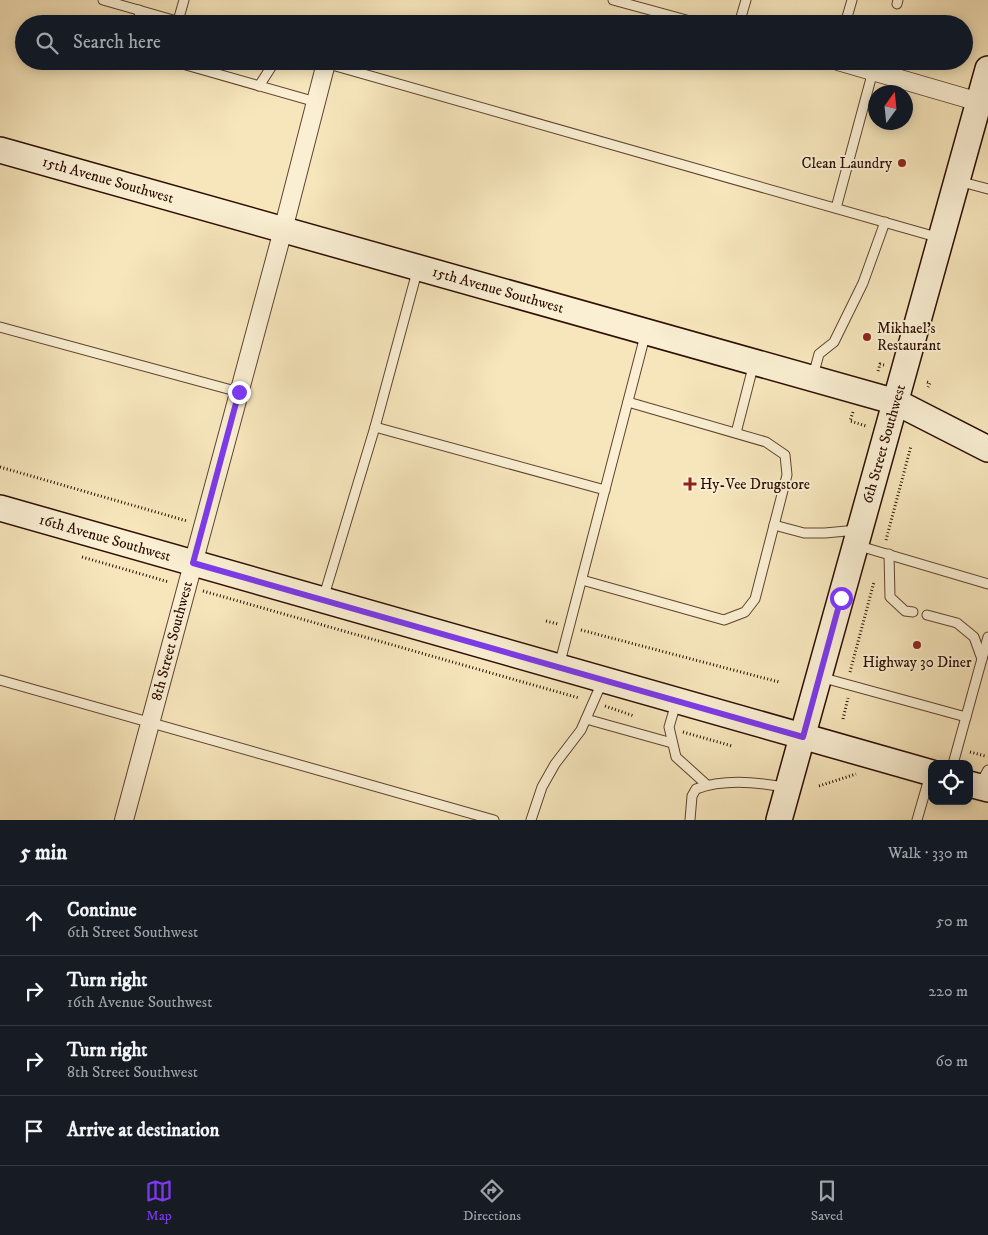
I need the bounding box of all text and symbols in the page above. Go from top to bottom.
search box [15,15,973,70]
icon: search [33,29,61,57]
text: Search here [73,31,161,54]
north arrow [868,85,913,130]
street label: 15th Avenue Southwest [40,152,176,208]
place label: Clean Laundry [802,154,893,173]
marker: Clean Laundry [896,157,908,169]
street label: 15th Avenue Southwest [430,262,566,318]
place label: Mikhael's Restaurant [877,319,941,355]
marker: Mikhael's Restaurant [861,331,873,343]
route end [228,381,251,404]
street label: 6th Street Southwest [858,382,910,506]
place label: Hy-Vee Drugstore [700,475,810,494]
marker: Hy-Vee Drugstore [684,478,696,490]
street label: 16th Avenue Southwest [37,510,173,566]
street label: 8th Street Southwest [147,579,197,703]
route start [830,587,853,610]
marker: Highway 30 Diner [911,639,923,651]
place label: Highway 30 Diner [862,653,972,672]
map controls [928,760,973,805]
button: locate [928,760,973,805]
text: 5 min [20,840,67,866]
text: Walk · 330 m [888,843,968,863]
text: Continue [67,899,137,922]
icon: ahead [20,907,48,935]
text: 50 m [936,911,968,931]
text: 6th Street Southwest [67,922,198,942]
text: Turn right [67,969,147,992]
icon: right [20,977,48,1005]
text: 220 m [928,981,968,1001]
text: 16th Avenue Southwest [67,992,212,1012]
text: Turn right [67,1039,147,1062]
icon: right [20,1047,48,1075]
text: 60 m [936,1051,968,1071]
text: 8th Street Southwest [67,1062,198,1082]
icon: arrive [20,1117,48,1145]
text: Arrive at destination [67,1119,219,1142]
tab: Map [145,1177,173,1225]
tab: Directions [463,1177,521,1225]
tab: Saved [811,1177,843,1225]

